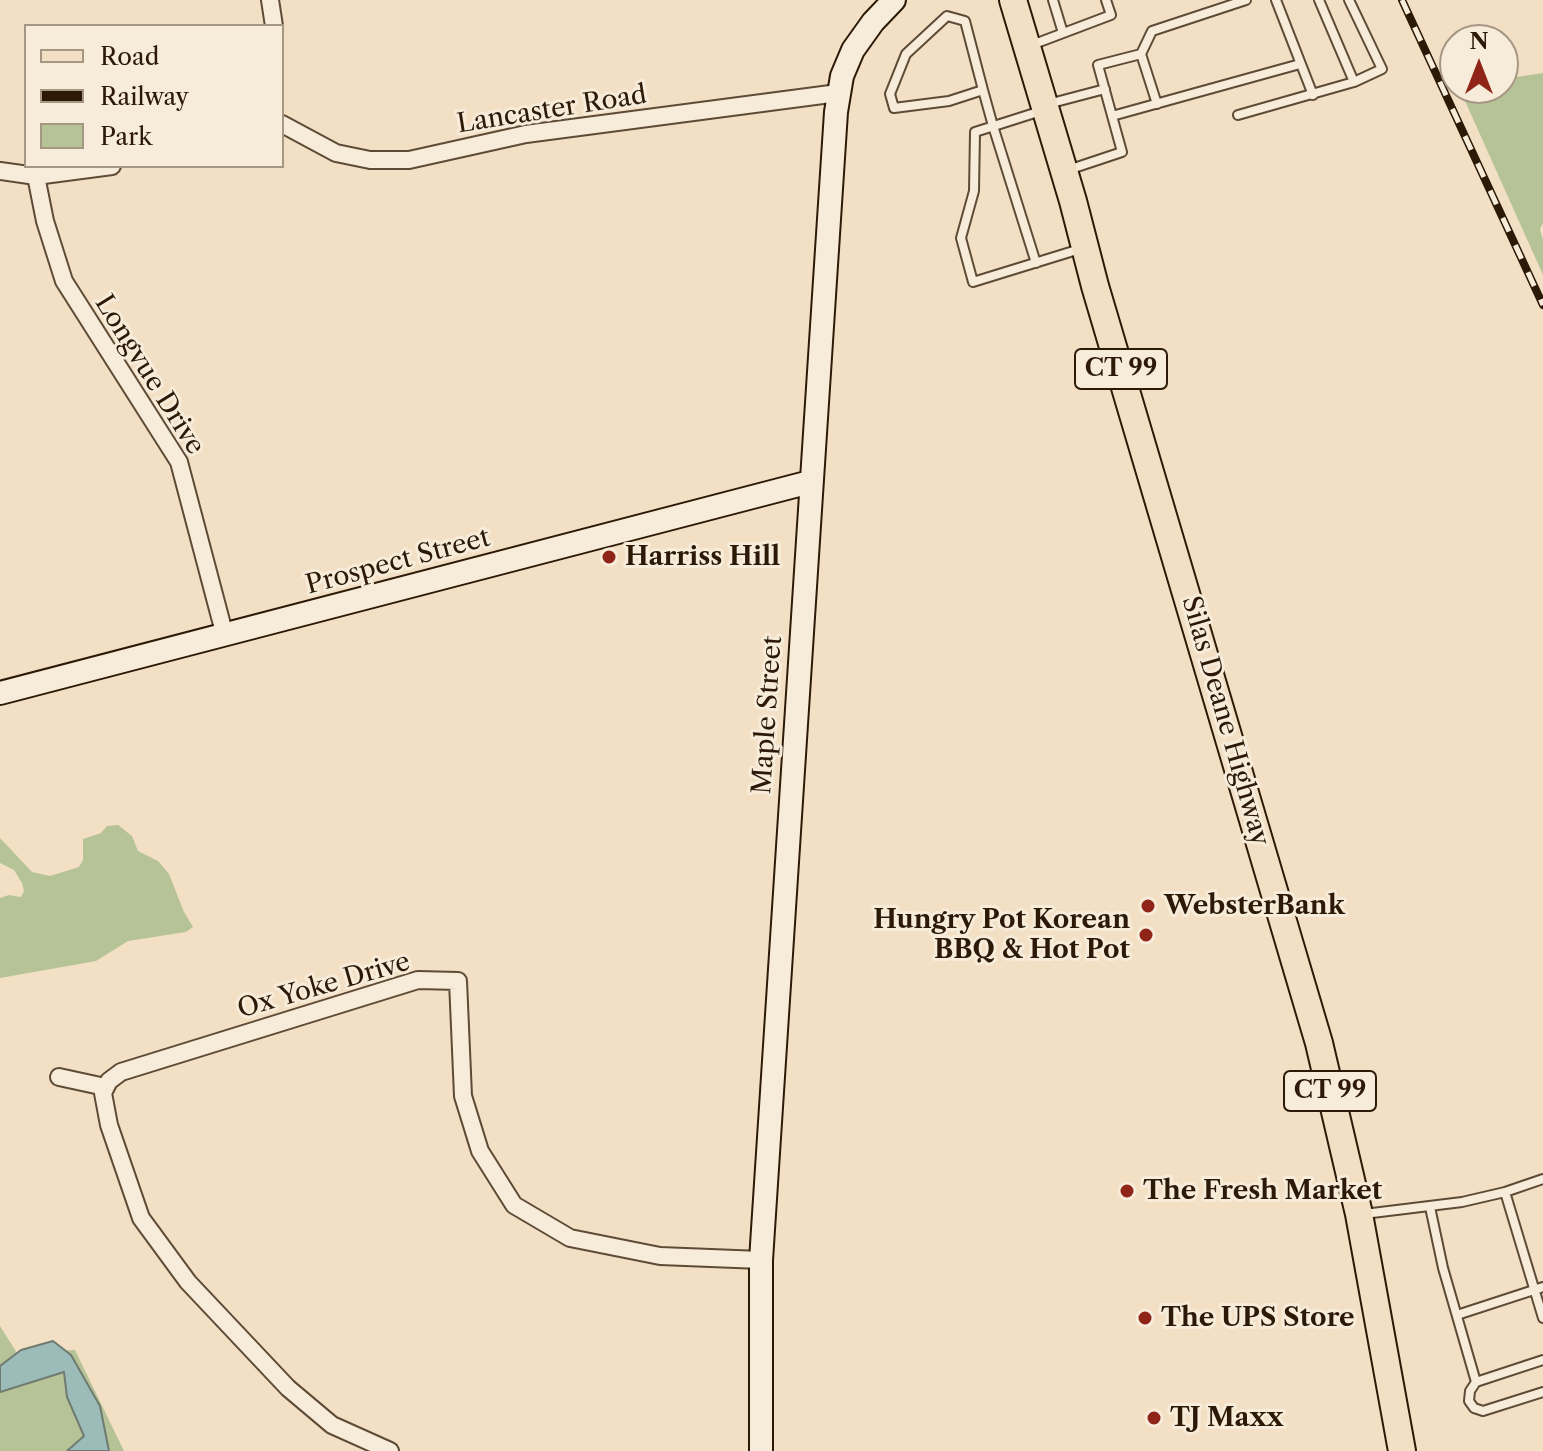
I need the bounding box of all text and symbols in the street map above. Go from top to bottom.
legend [24,24,284,168]
north arrow [1439,24,1519,104]
text: N [1469,28,1489,55]
text: Road [100,42,159,71]
street label: Lancaster Road [455,80,649,140]
text: Railway [100,82,189,111]
text: Park [100,122,152,151]
street label: Longvue Drive [88,290,210,460]
road number: CT 99 [1075,349,1167,389]
street label: Prospect Street [303,522,493,602]
place label: Harriss Hill [625,541,780,573]
marker: Harriss Hill [600,548,618,566]
street label: Silas Deane Highway [1174,593,1276,849]
street label: Maple Street [747,635,789,795]
place label: WebsterBank [1164,890,1345,922]
marker: WebsterBank [1139,897,1157,915]
place label: Hungry Pot Korean BBQ & Hot Pot [873,904,1130,966]
marker: Hungry Pot Korean BBQ & Hot Pot [1137,926,1155,944]
street label: Ox Yoke Drive [234,946,414,1026]
road number: CT 99 [1284,1071,1376,1111]
place label: The Fresh Market [1143,1175,1382,1207]
marker: The Fresh Market [1118,1182,1136,1200]
place label: The UPS Store [1161,1302,1355,1334]
marker: The UPS Store [1136,1309,1154,1327]
place label: TJ Maxx [1170,1402,1283,1434]
marker: TJ Maxx [1145,1409,1163,1427]

